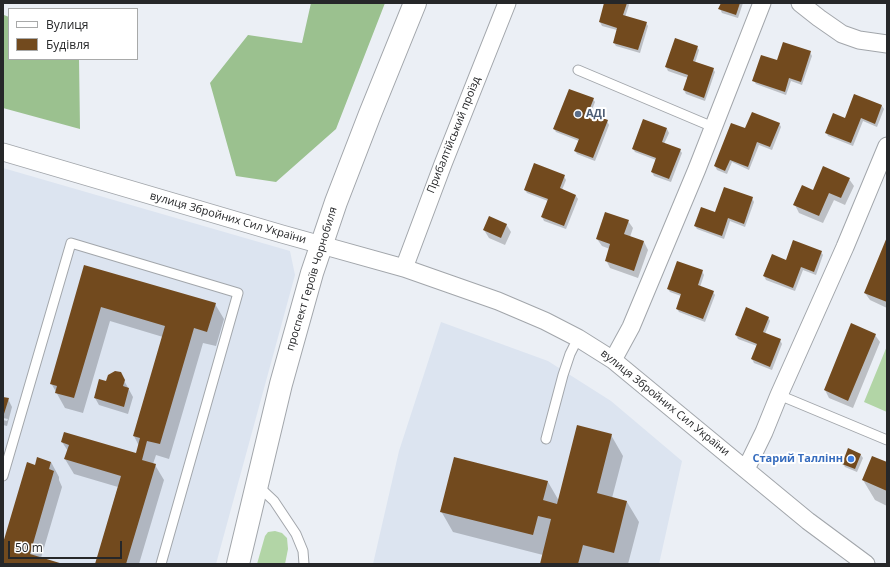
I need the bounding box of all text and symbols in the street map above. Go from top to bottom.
legend [8,8,138,60]
text: Вулиця [46,16,88,33]
text: Будівля [46,36,90,53]
street label: Прибалтійський проїзд [425,75,483,195]
place label: АДІ [586,107,606,121]
marker: АДІ [573,109,583,119]
street label: вулиця Збройних Сил України [148,189,308,247]
street label: проспект Героїв Чорнобиля [284,205,340,353]
street label: вулиця Збройних Сил України [598,347,732,459]
place label: Старий Таллінн [752,452,843,466]
marker: Старий Таллінн [846,454,856,464]
scale bar [10,533,124,559]
text: 50 m [15,539,43,556]

